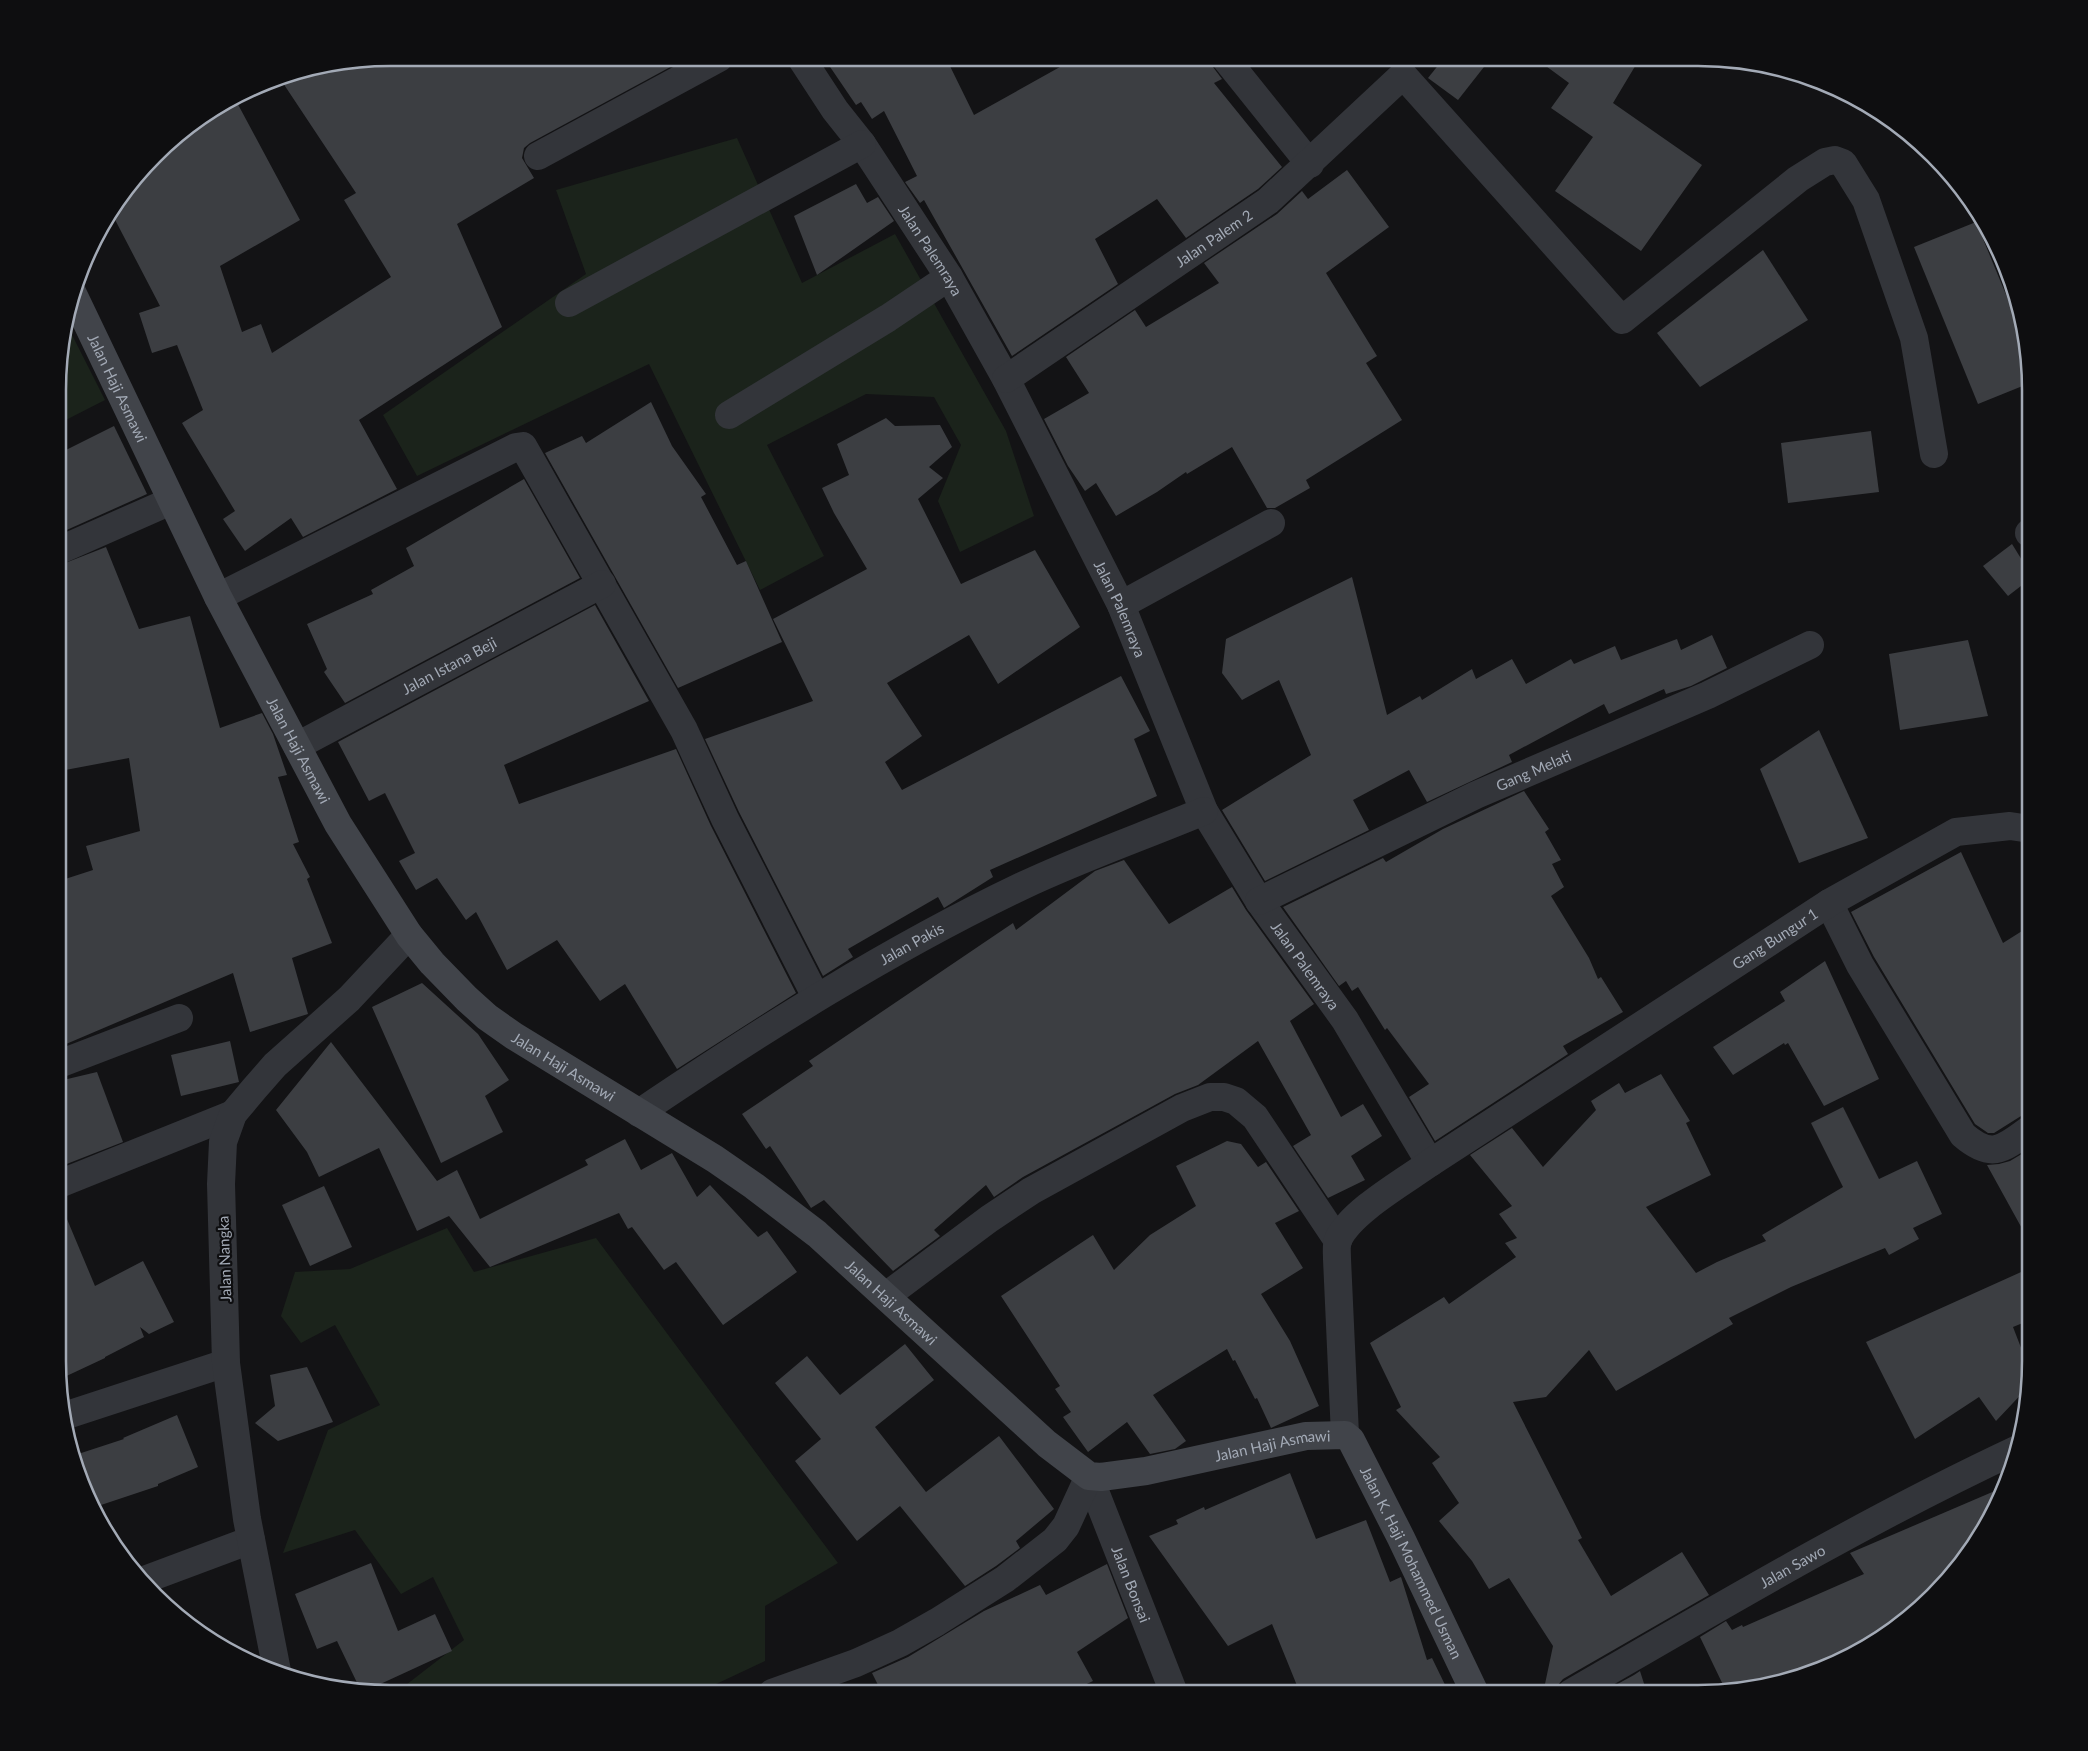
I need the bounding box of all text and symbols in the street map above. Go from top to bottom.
street label: Jalan Palemraya [895,201,967,299]
street label: Jalan Palem 2 [1172,205,1256,270]
street label: Jalan Haji Asmawi [84,331,151,445]
street label: Jalan Palemraya [1091,557,1150,660]
street label: Jalan Istana Beji [399,633,499,698]
street label: Jalan Haji Asmawi [263,694,334,806]
street label: Gang Melati [1493,746,1574,794]
street label: Gang Bungur 1 [1729,904,1821,973]
street label: Jalan Pakis [876,918,947,968]
street label: Jalan Palemraya [1268,918,1343,1013]
street label: Jalan Haji Asmawi [509,1028,619,1105]
street label: Jalan Nangka [213,1215,235,1303]
street label: Jalan Haji Asmawi [842,1256,941,1348]
street label: Jalan Haji Asmawi [1213,1426,1331,1465]
street label: Jalan K. Haji Mohammed Usman [1357,1463,1466,1662]
street label: Jalan Sawo [1756,1541,1828,1592]
street label: Jalan Bonsai [1108,1543,1154,1625]

